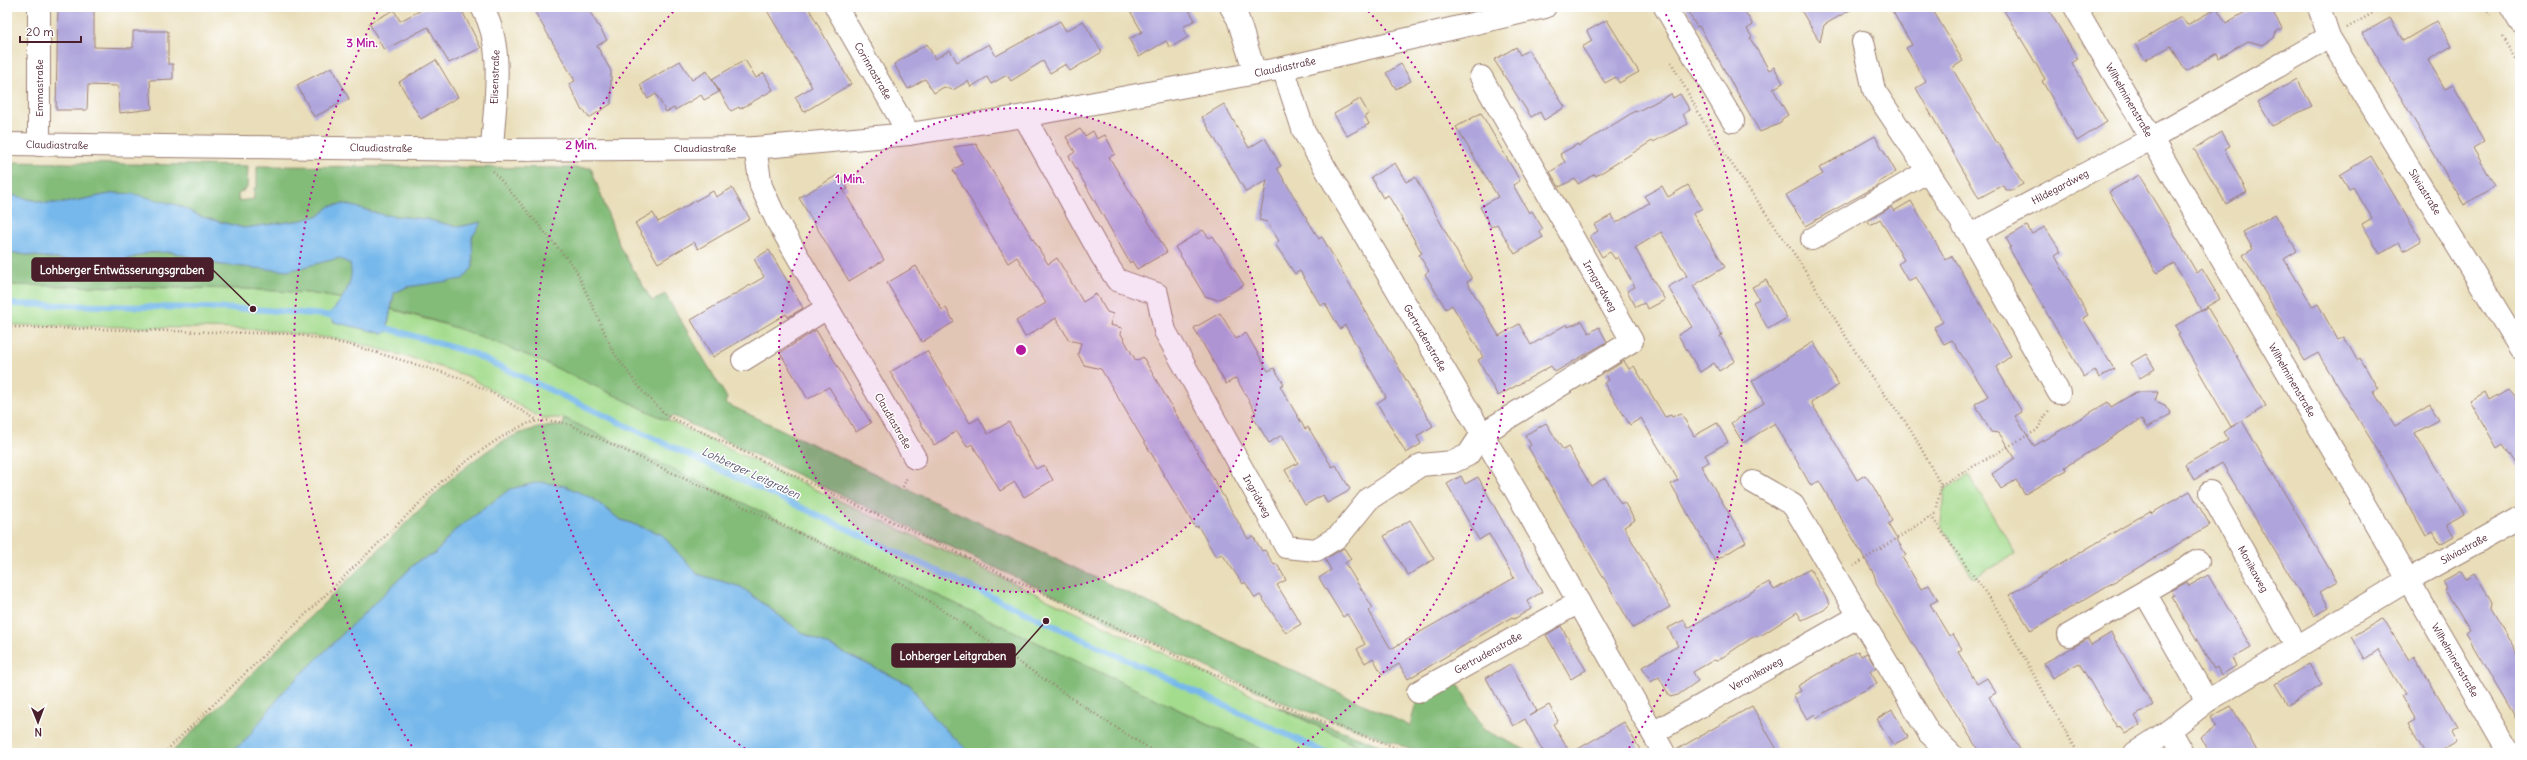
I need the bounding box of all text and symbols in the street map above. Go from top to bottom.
scale bar [20,18,81,44]
text: 20 m [26,24,54,39]
text: 3 Min. [346,35,378,50]
street label: Corinnastraße [851,40,895,102]
street label: Elisenstraße [488,50,502,104]
street label: Claudiastraße [1253,54,1317,80]
street label: Emmastraße [33,59,46,117]
street label: Wilhelminenstraße [2103,61,2155,139]
text: 2 Min. [565,137,597,152]
street label: Claudiastraße [26,138,88,152]
street label: Claudiastraße [350,141,412,155]
street label: Claudiastraße [674,142,736,155]
street label: Hildegardweg [2029,167,2091,207]
street label: Silviastraße [2406,167,2444,217]
text: 1 Min. [835,171,865,186]
callout: Lohberger Entwässerungsgraben [32,258,213,281]
street label: Irmgardweg [1580,258,1620,314]
text: Lohberger Entwässerungsgraben [40,263,205,278]
street label: Gertrudenstraße [1401,302,1449,374]
street label: Wilhelminenstraße [2266,341,2318,419]
centre of rings [1014,343,1028,357]
street label: Claudiastraße [872,391,914,451]
water label: Lohberger Leitgraben [700,444,803,502]
street label: Ingridweg [1240,472,1274,520]
street label: Silviastraße [2438,531,2490,567]
street label: Monikaweg [2235,543,2271,595]
street label: Wilhelminenstraße [2429,621,2481,699]
street label: Gertrudenstraße [1452,629,1524,677]
callout: Lohberger Leitgraben [892,644,1015,667]
text: Lohberger Leitgraben [900,649,1007,664]
street label: Veronikaweg [1727,654,1785,694]
north arrow [18,702,58,742]
text: N [34,725,42,739]

